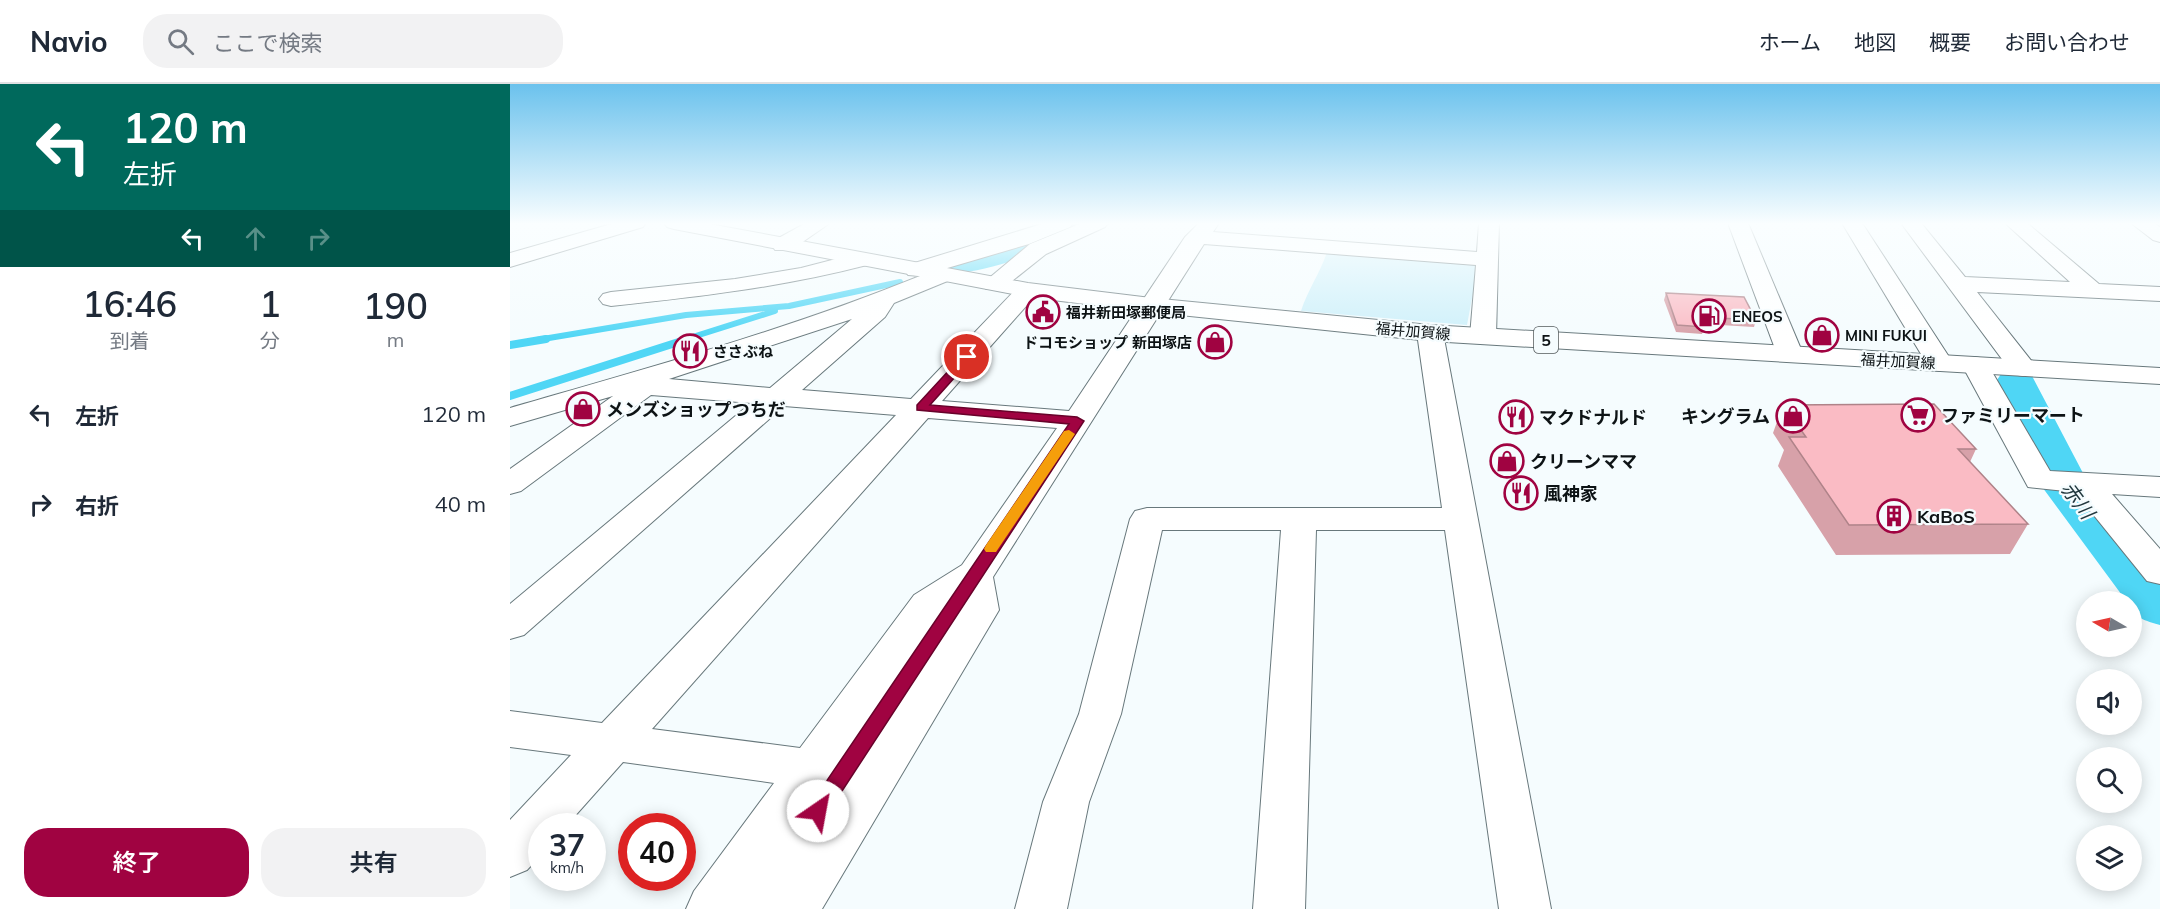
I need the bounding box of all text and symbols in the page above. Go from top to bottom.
search box [143,14,563,68]
text: Navio [30,24,107,59]
icon: search [164,25,197,58]
text: ここで検索 [212,29,323,57]
text: ホーム [1759,29,1821,55]
text: 地図 [1854,29,1896,55]
text: 概要 [1929,29,1971,55]
text: お問い合わせ [2004,29,2130,55]
text: 120 m [123,101,248,154]
icon: left [24,108,102,186]
text: 左折 [123,157,177,191]
icon: left [176,222,209,255]
icon: ahead [239,222,272,255]
icon: right [302,222,335,255]
text: 16:46 [82,281,177,326]
text: 1 [259,281,281,326]
text: 190 [363,283,428,328]
public building icon: 福井新田塚郵便局 [1025,294,1061,330]
fuel station icon: ENEOS [1691,298,1727,334]
place label: 福井新田塚郵便局 [1065,303,1186,322]
place label: ENEOS [1732,307,1783,326]
shop icon: MINI FUKUI [1804,317,1840,353]
street label: 福井加賀線 [1375,318,1451,344]
shop icon: ドコモショップ 新田塚店 [1197,324,1233,360]
place label: MINI FUKUI [1845,326,1927,345]
text: m [387,327,404,352]
road number: 5 [1534,327,1558,353]
text: 到着 [110,328,150,353]
text: 分 [260,328,280,353]
pin [941,331,992,382]
restaurant icon: ささぶね [672,333,708,369]
place label: ドコモショップ 新田塚店 [1023,333,1192,352]
icon: arrive [950,340,983,373]
place label: ささぶね [713,342,773,361]
street label: 福井加賀線 [1860,350,1936,372]
shop icon: メンズショップつちだ [565,391,601,427]
supermarket icon: ファミリーマート [1900,397,1936,433]
icon: left [24,398,57,431]
place label: メンズショップつちだ [606,398,786,421]
shop icon: キングラム [1775,398,1811,434]
restaurant icon: マクドナルド [1498,399,1534,435]
text: 120 m [421,400,486,428]
text: 左折 [75,402,119,430]
place label: ファミリーマート [1941,404,2085,427]
place label: キングラム [1681,405,1770,428]
place label: マクドナルド [1539,406,1647,429]
shop icon: クリーンママ [1489,443,1525,479]
place label: クリーンママ [1530,450,1637,473]
restaurant icon: 風神家 [1503,475,1539,511]
water label: 赤川 [2056,477,2101,525]
place label: 風神家 [1544,482,1598,505]
icon: right [24,488,57,521]
text: 40 m [435,490,486,518]
text: 右折 [75,492,119,520]
building icon: KaBoS [1876,498,1912,534]
place label: KaBoS [1917,505,1975,528]
north arrow [2076,591,2142,657]
map controls [2076,591,2142,891]
button: sound [2076,669,2142,735]
button: search [2076,747,2142,813]
position arrow [786,779,850,843]
speed limit sign: 40 [618,813,696,891]
button: layers [2076,825,2142,891]
text: 37 [549,826,585,864]
button: 終了 [24,828,249,897]
button: 共有 [261,828,486,897]
text: km/h [550,858,584,877]

